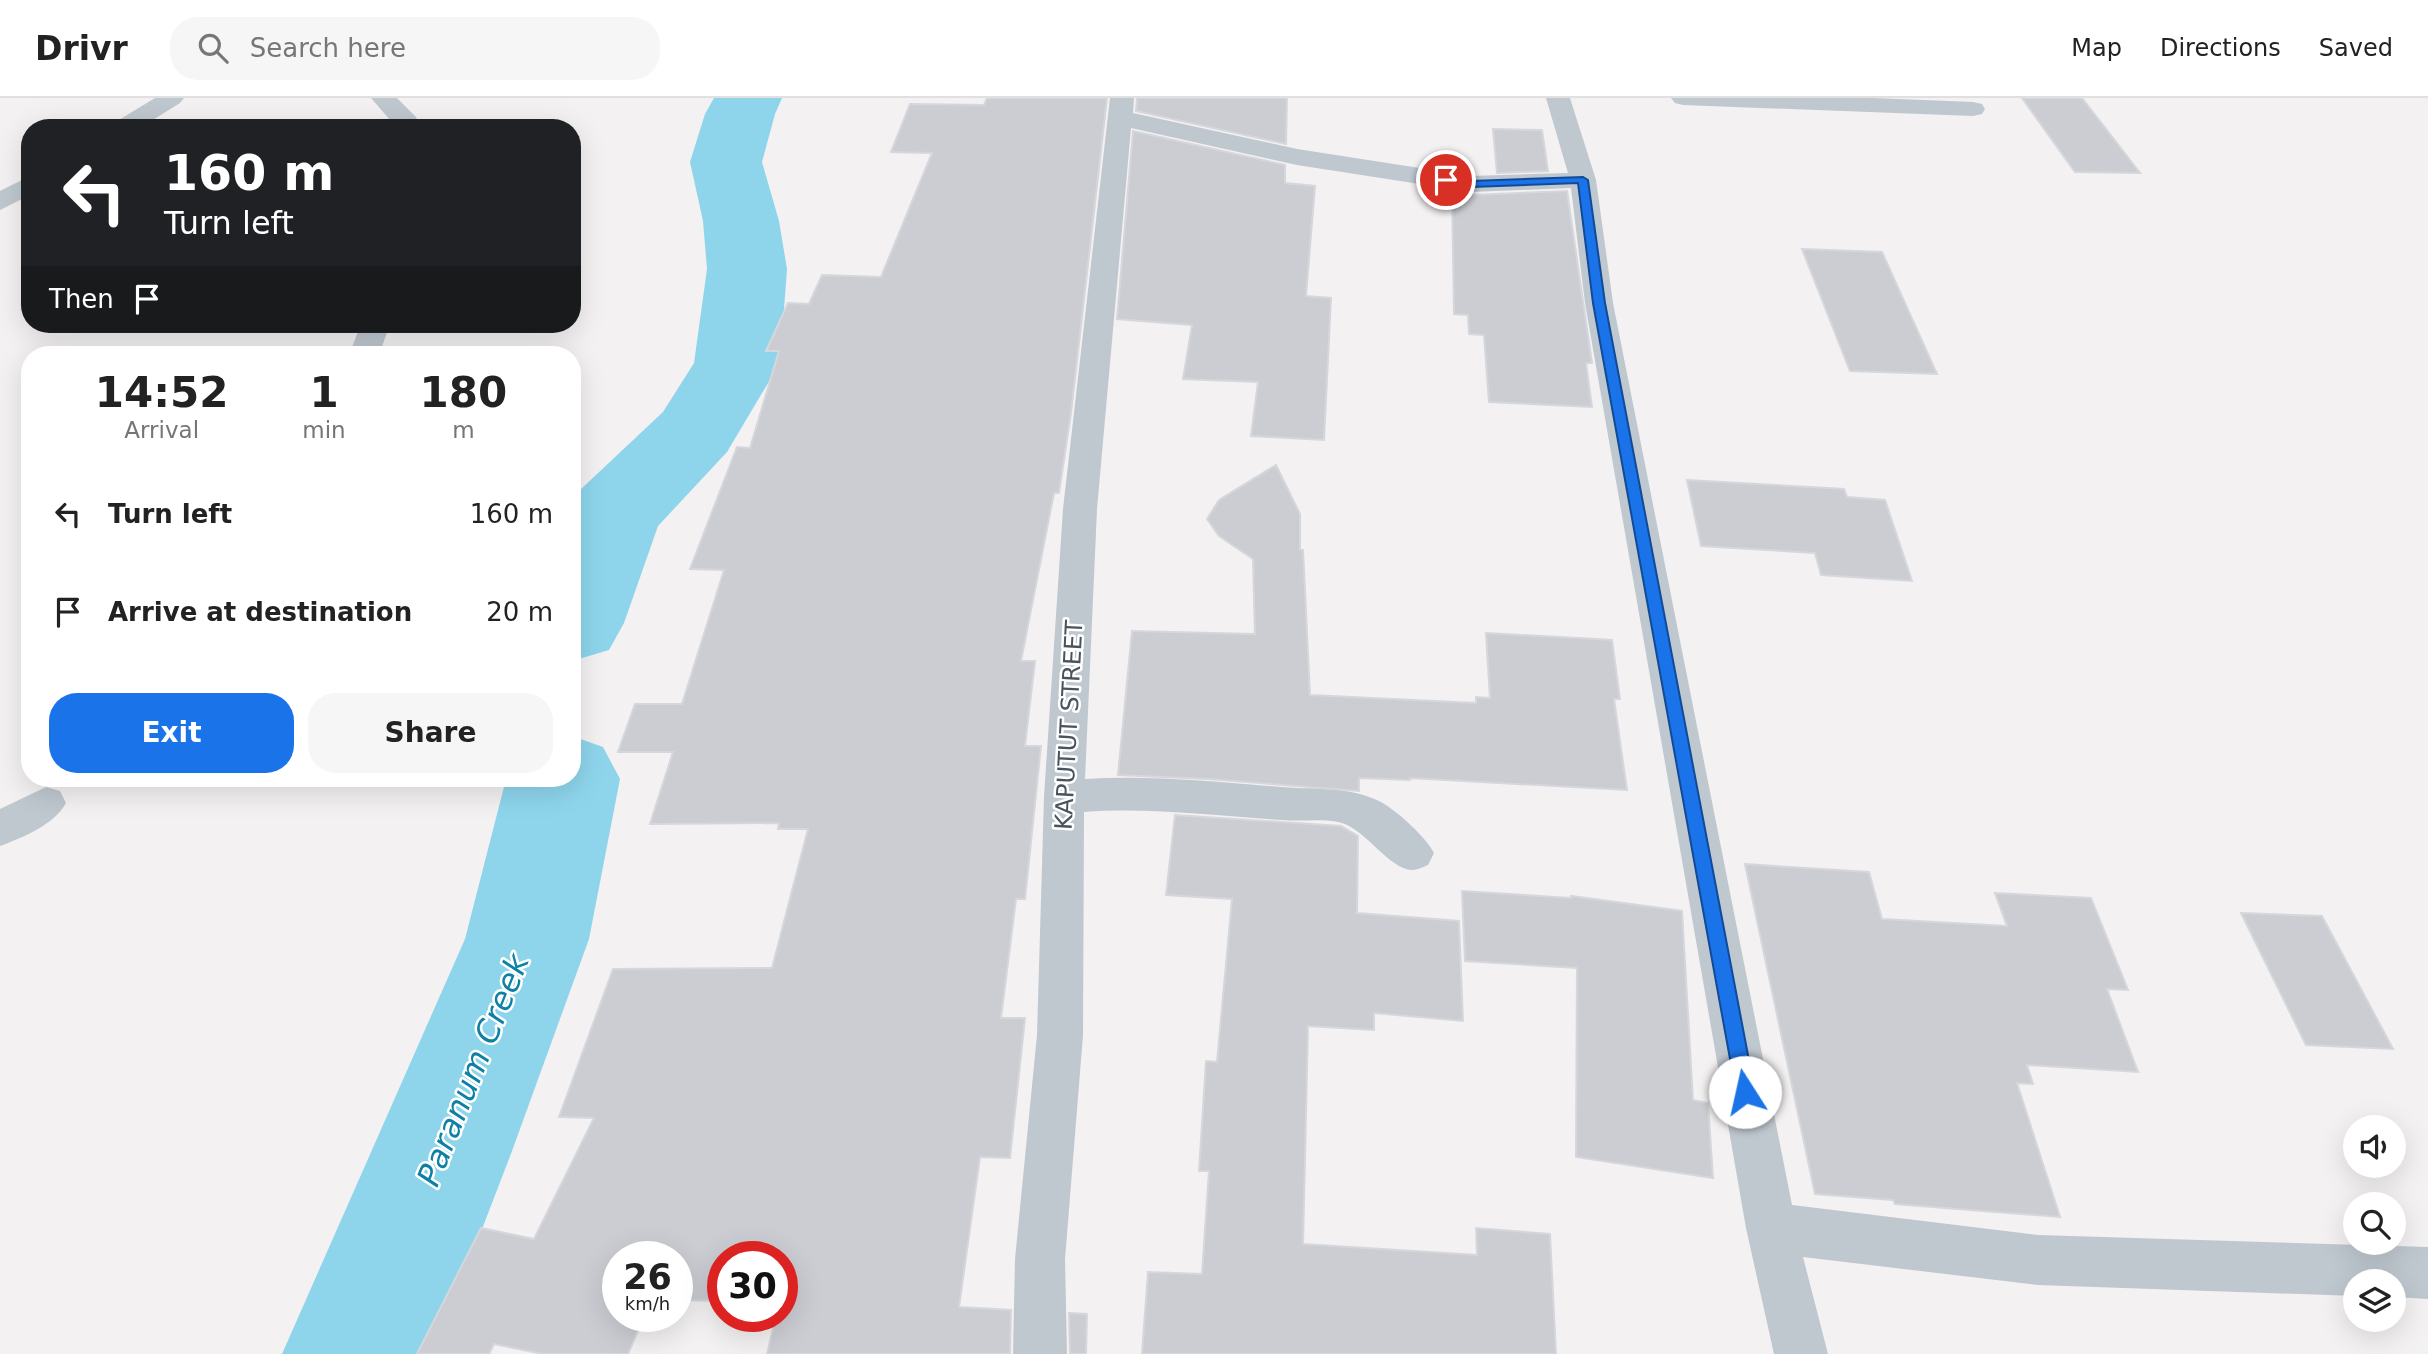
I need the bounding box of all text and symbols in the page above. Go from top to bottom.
search box [170,17,660,80]
text: Drivr [35,29,128,68]
icon: search [194,29,232,67]
text: Search here [250,33,406,63]
text: Map [2071,34,2122,62]
text: Directions [2160,34,2281,62]
text: Saved [2319,34,2393,62]
text: 160 m [164,145,334,202]
icon: left [49,147,140,238]
pin [1416,150,1476,210]
icon: arrive [1427,161,1465,199]
text: Turn left [164,204,294,242]
icon: arrive [128,280,166,318]
text: Then [49,284,114,314]
text: 14:52 [95,368,229,417]
text: 1 [309,368,339,417]
text: 180 [420,368,507,417]
text: Arrival [124,417,199,443]
text: min [302,417,346,443]
text: m [452,417,475,443]
icon: left [49,495,87,533]
text: Turn left [108,499,232,529]
text: 160 m [470,499,553,529]
icon: arrive [49,593,87,631]
text: Arrive at destination [108,597,412,627]
text: 20 m [486,597,553,627]
street label: KAPUTUT STREET [1050,619,1088,831]
button: Exit [49,693,294,773]
button: Share [308,693,553,773]
water label: Paranum Creek [409,947,537,1192]
position arrow [1708,1055,1782,1129]
map controls [2343,1115,2406,1332]
button: sound [2343,1115,2406,1178]
button: search [2343,1192,2406,1255]
speed limit sign: 30 [707,1241,798,1332]
text: 26 [623,1257,672,1297]
button: layers [2343,1269,2406,1332]
text: km/h [625,1293,670,1314]

